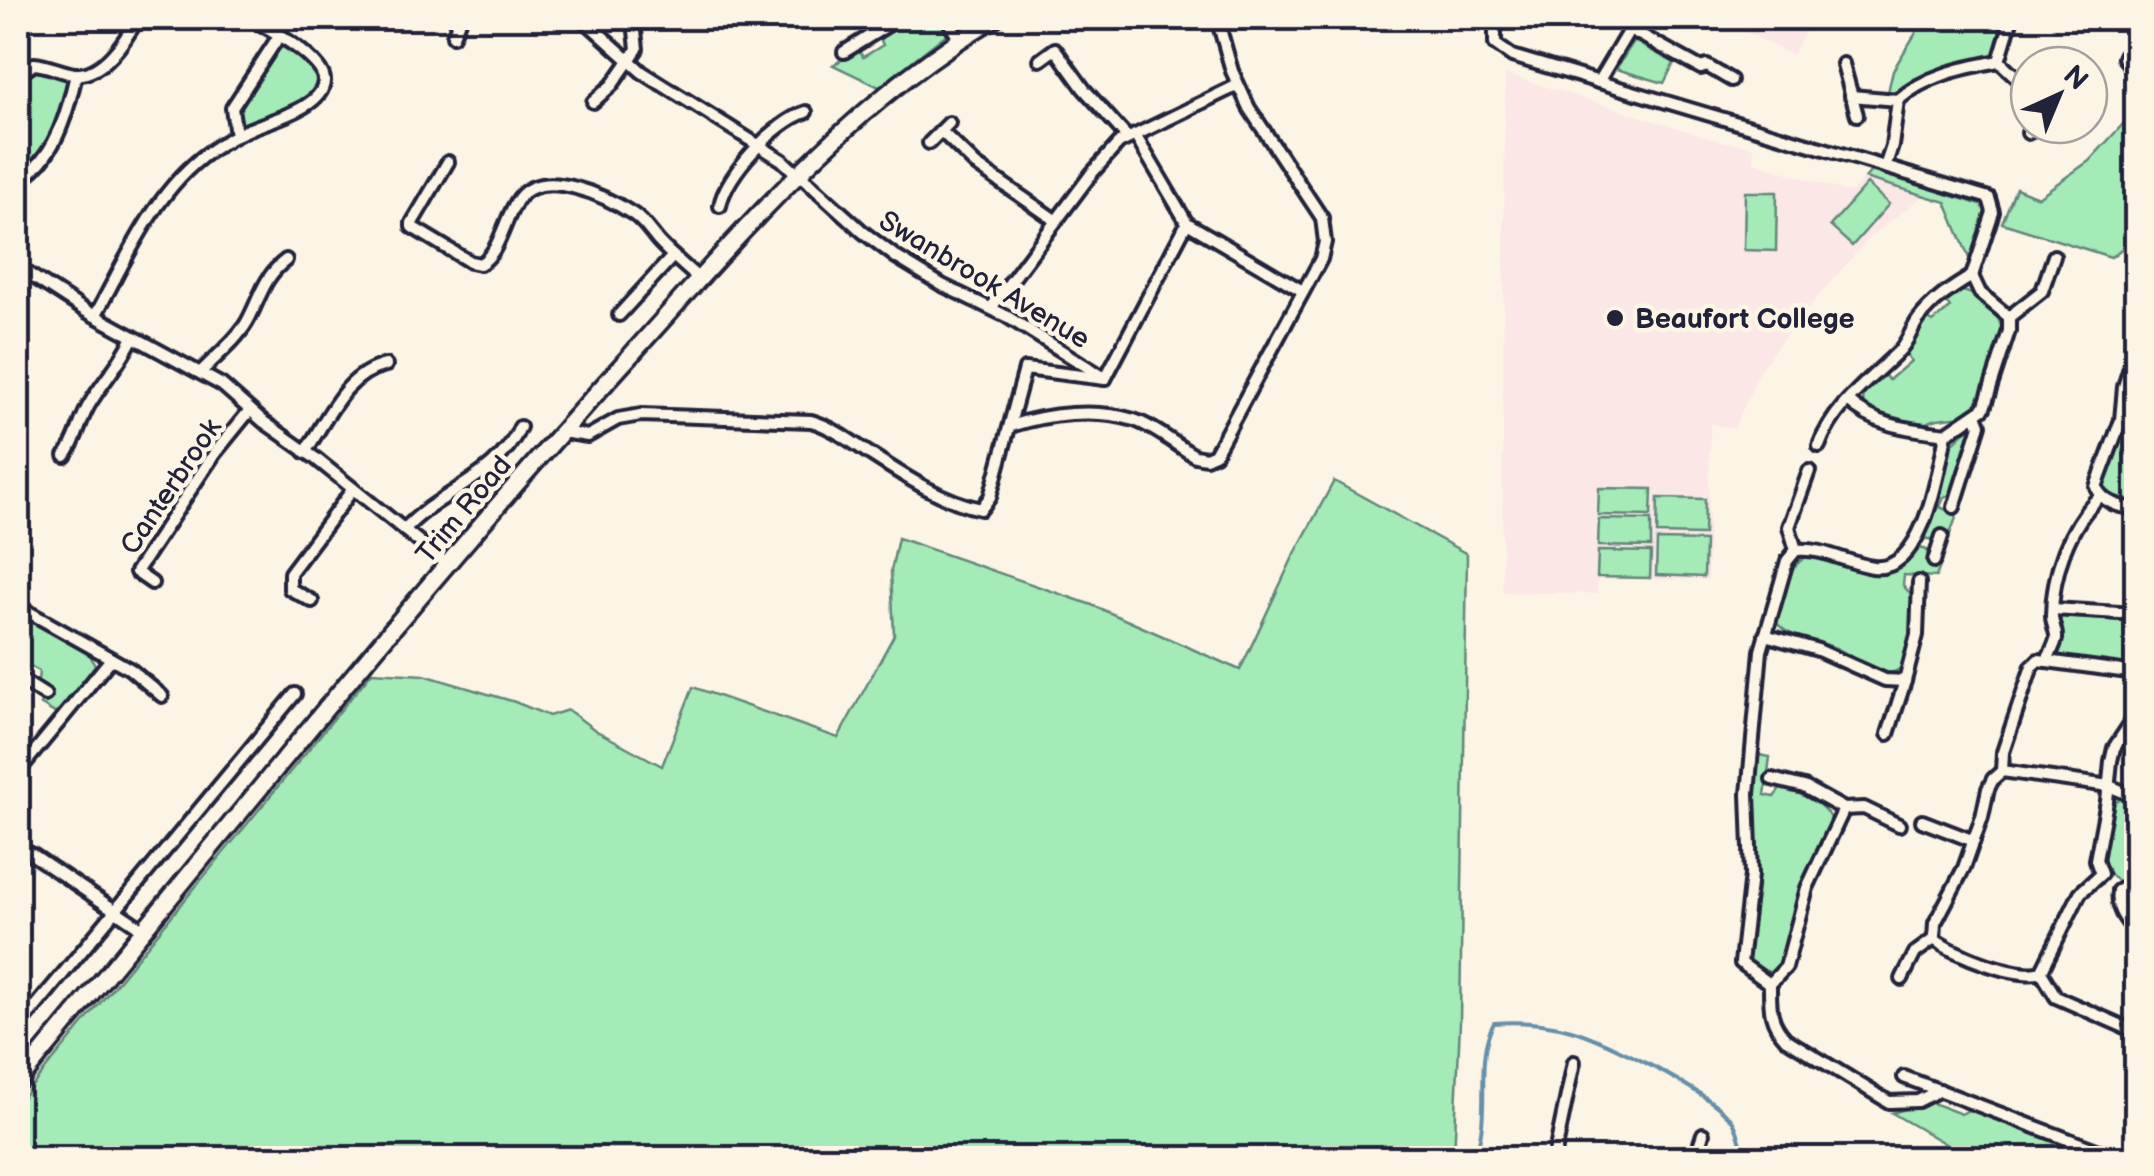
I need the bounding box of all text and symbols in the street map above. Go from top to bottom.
north arrow [2009,45,2109,145]
text: N [2056,59,2094,97]
street label: Swanbrook Avenue [873,204,1095,356]
place label: Beaufort College [1635,303,1855,336]
marker: Beaufort College [1604,307,1626,329]
street label: Canterbrook [114,412,229,561]
street label: Trim Road [410,449,519,571]

